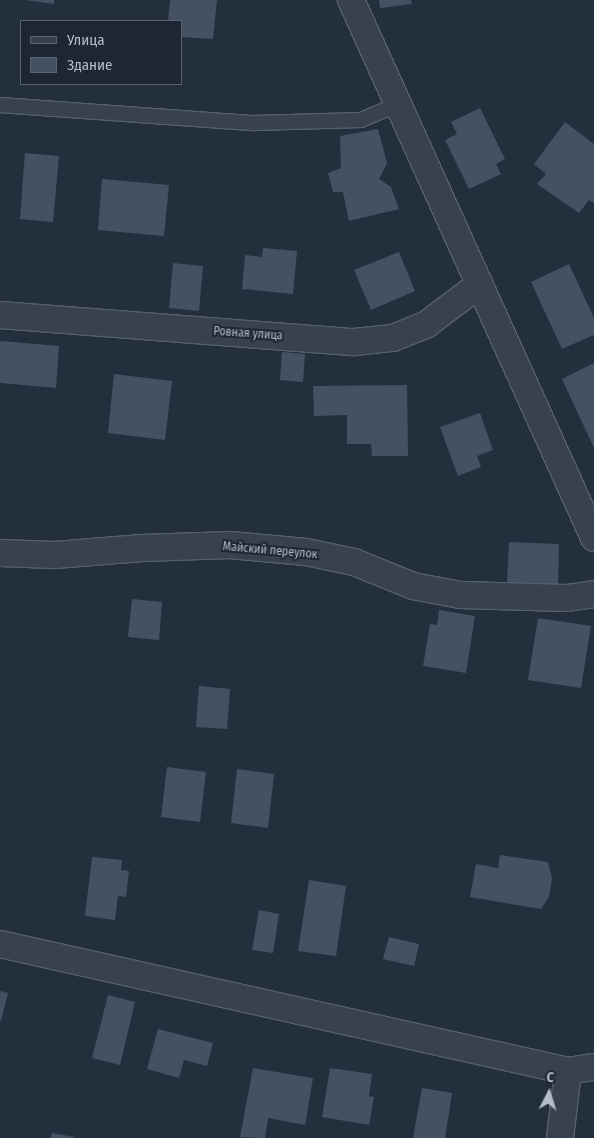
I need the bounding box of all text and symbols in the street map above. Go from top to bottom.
legend [20,20,182,85]
text: Улица [67,31,105,49]
text: Здание [67,56,113,74]
street label: Ровная улица [213,324,283,344]
street label: Майский переулок [222,540,318,562]
north arrow [524,1068,574,1118]
text: С [546,1069,555,1086]

